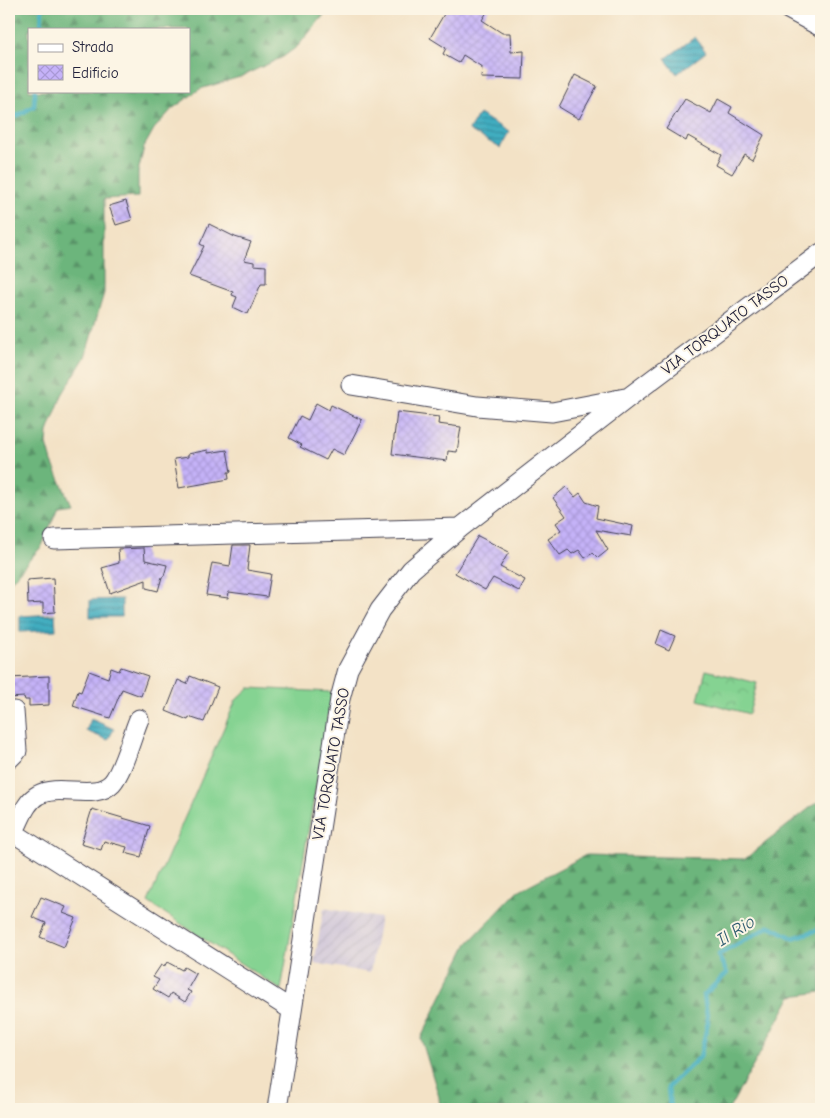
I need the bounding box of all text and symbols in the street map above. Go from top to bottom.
legend [28,28,190,92]
text: Strada [72,38,114,56]
text: Edificio [72,64,119,82]
street label: VIA TORQUATO TASSO [658,271,792,379]
street label: VIA TORQUATO TASSO [309,686,353,842]
water label: Il Rio [712,911,759,951]

